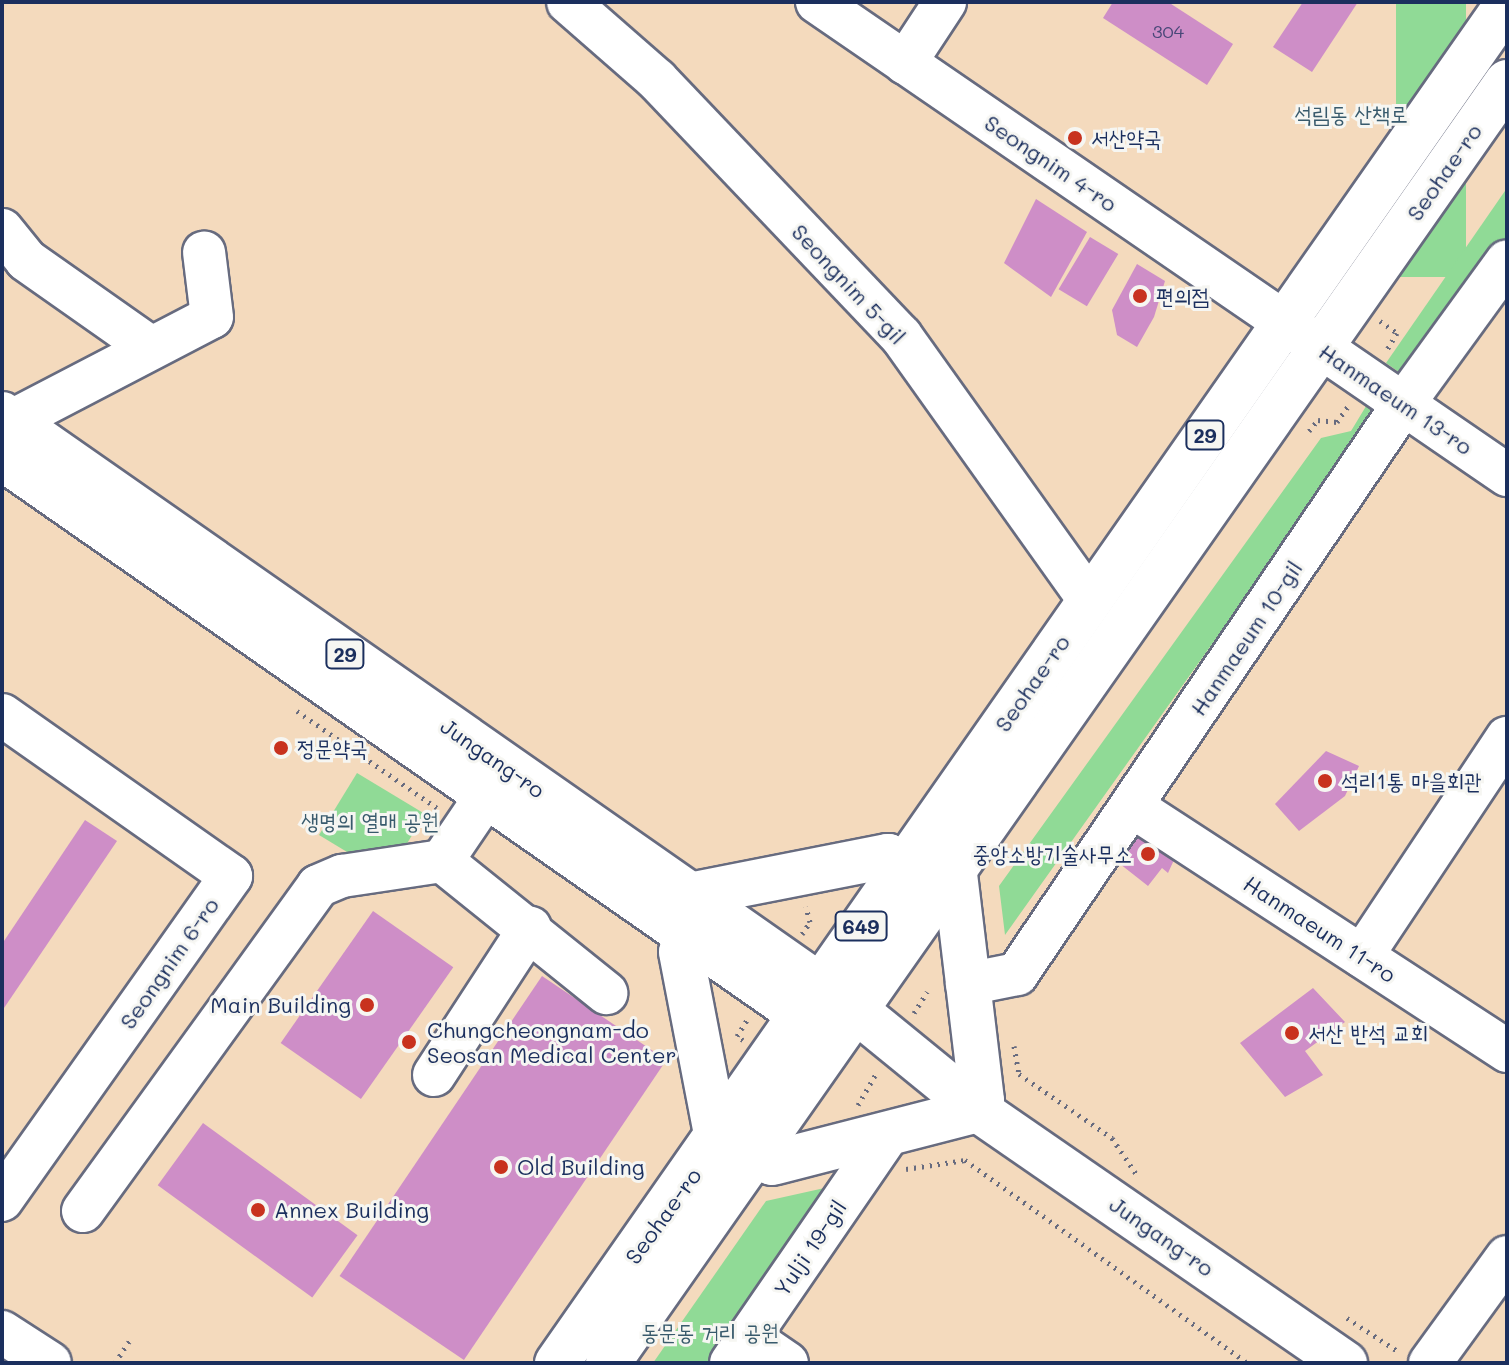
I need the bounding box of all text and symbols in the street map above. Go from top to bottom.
house number: 304 [1152,20,1184,42]
park label: 석림동 산책로 [1294,101,1408,127]
street label: Seongnim 4-ro [980,109,1122,217]
street label: Seohae-ro [1401,118,1487,226]
place label: 서산약국 [1091,125,1162,151]
marker: 서산약국 [1066,129,1084,147]
street label: Seongnim 5-gil [787,218,911,350]
place label: 편의점 [1156,283,1209,309]
marker: 편의점 [1131,287,1149,305]
street label: Hanmaeum 13-ro [1314,338,1478,460]
road number: 29 [1185,419,1225,451]
street label: Hanmaeum 10-gil [1185,556,1307,720]
street label: Seohae-ro [989,629,1075,737]
road number: 29 [325,638,365,670]
street label: Jungang-ro [436,712,550,804]
place label: 정문약국 [297,735,368,761]
marker: 정문약국 [272,739,290,757]
place label: 석리1통 마을회관 [1341,768,1482,794]
marker: 석리1통 마을회관 [1316,772,1334,790]
park label: 생명의 열매 공원 [301,808,439,834]
place label: 중앙소방기술사무소 [973,841,1132,867]
marker: 중앙소방기술사무소 [1139,845,1157,863]
street label: Hanmaeum 11-ro [1239,870,1401,988]
street label: Seongnim 6-ro [114,892,224,1034]
road number: 649 [833,910,889,942]
place label: Main Building [210,992,351,1018]
marker: Main Building [358,996,376,1014]
place label: Chungcheongnam-do Seosan Medical Center [427,1016,677,1068]
place label: 서산 반석 교회 [1308,1020,1428,1046]
marker: 서산 반석 교회 [1283,1024,1301,1042]
marker: Chungcheongnam-do Seosan Medical Center [398,1031,420,1053]
place label: Old Building [517,1154,645,1180]
marker: Old Building [492,1158,510,1176]
street label: Seohae-ro [619,1163,707,1269]
street label: Jungang-ro [1105,1190,1219,1282]
street label: Yulji 19-gil [768,1195,852,1301]
place label: Annex Building [274,1197,429,1223]
marker: Annex Building [249,1201,267,1219]
park label: 동문동 거리 공원 [641,1319,779,1345]

